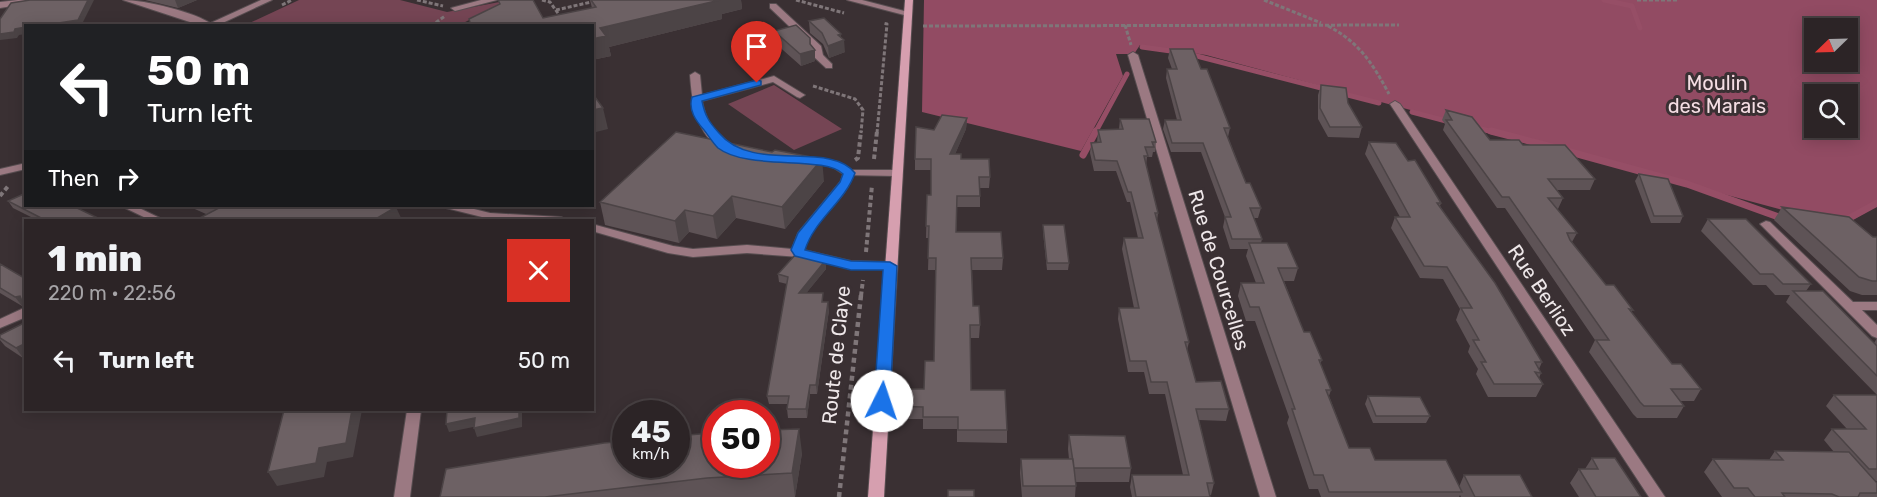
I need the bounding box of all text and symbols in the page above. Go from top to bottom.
north arrow [1804,18,1858,72]
map controls [1804,18,1858,138]
pin [731,21,782,83]
icon: arrive [740,30,773,63]
text: 50 m [147,46,250,96]
icon: left [48,48,126,126]
park label: Moulin des Marais [1668,71,1766,118]
button: search [1804,84,1858,138]
text: Turn left [147,97,252,129]
icon: right [111,162,144,195]
text: Then [48,165,99,192]
street label: Rue de Courcelles [1183,187,1255,353]
text: 1 min [48,237,142,280]
button: close [507,239,570,302]
street label: Rue Berlioz [1503,240,1581,340]
text: 220 m · 22:56 [48,281,176,305]
street label: Route de Claye [817,284,855,426]
icon: left [48,344,81,377]
text: Turn left [99,347,194,374]
text: 50 m [518,347,570,374]
position arrow [850,369,914,433]
speed limit sign: 50 [702,400,780,478]
text: 45 [631,414,671,450]
text: km/h [632,445,670,463]

